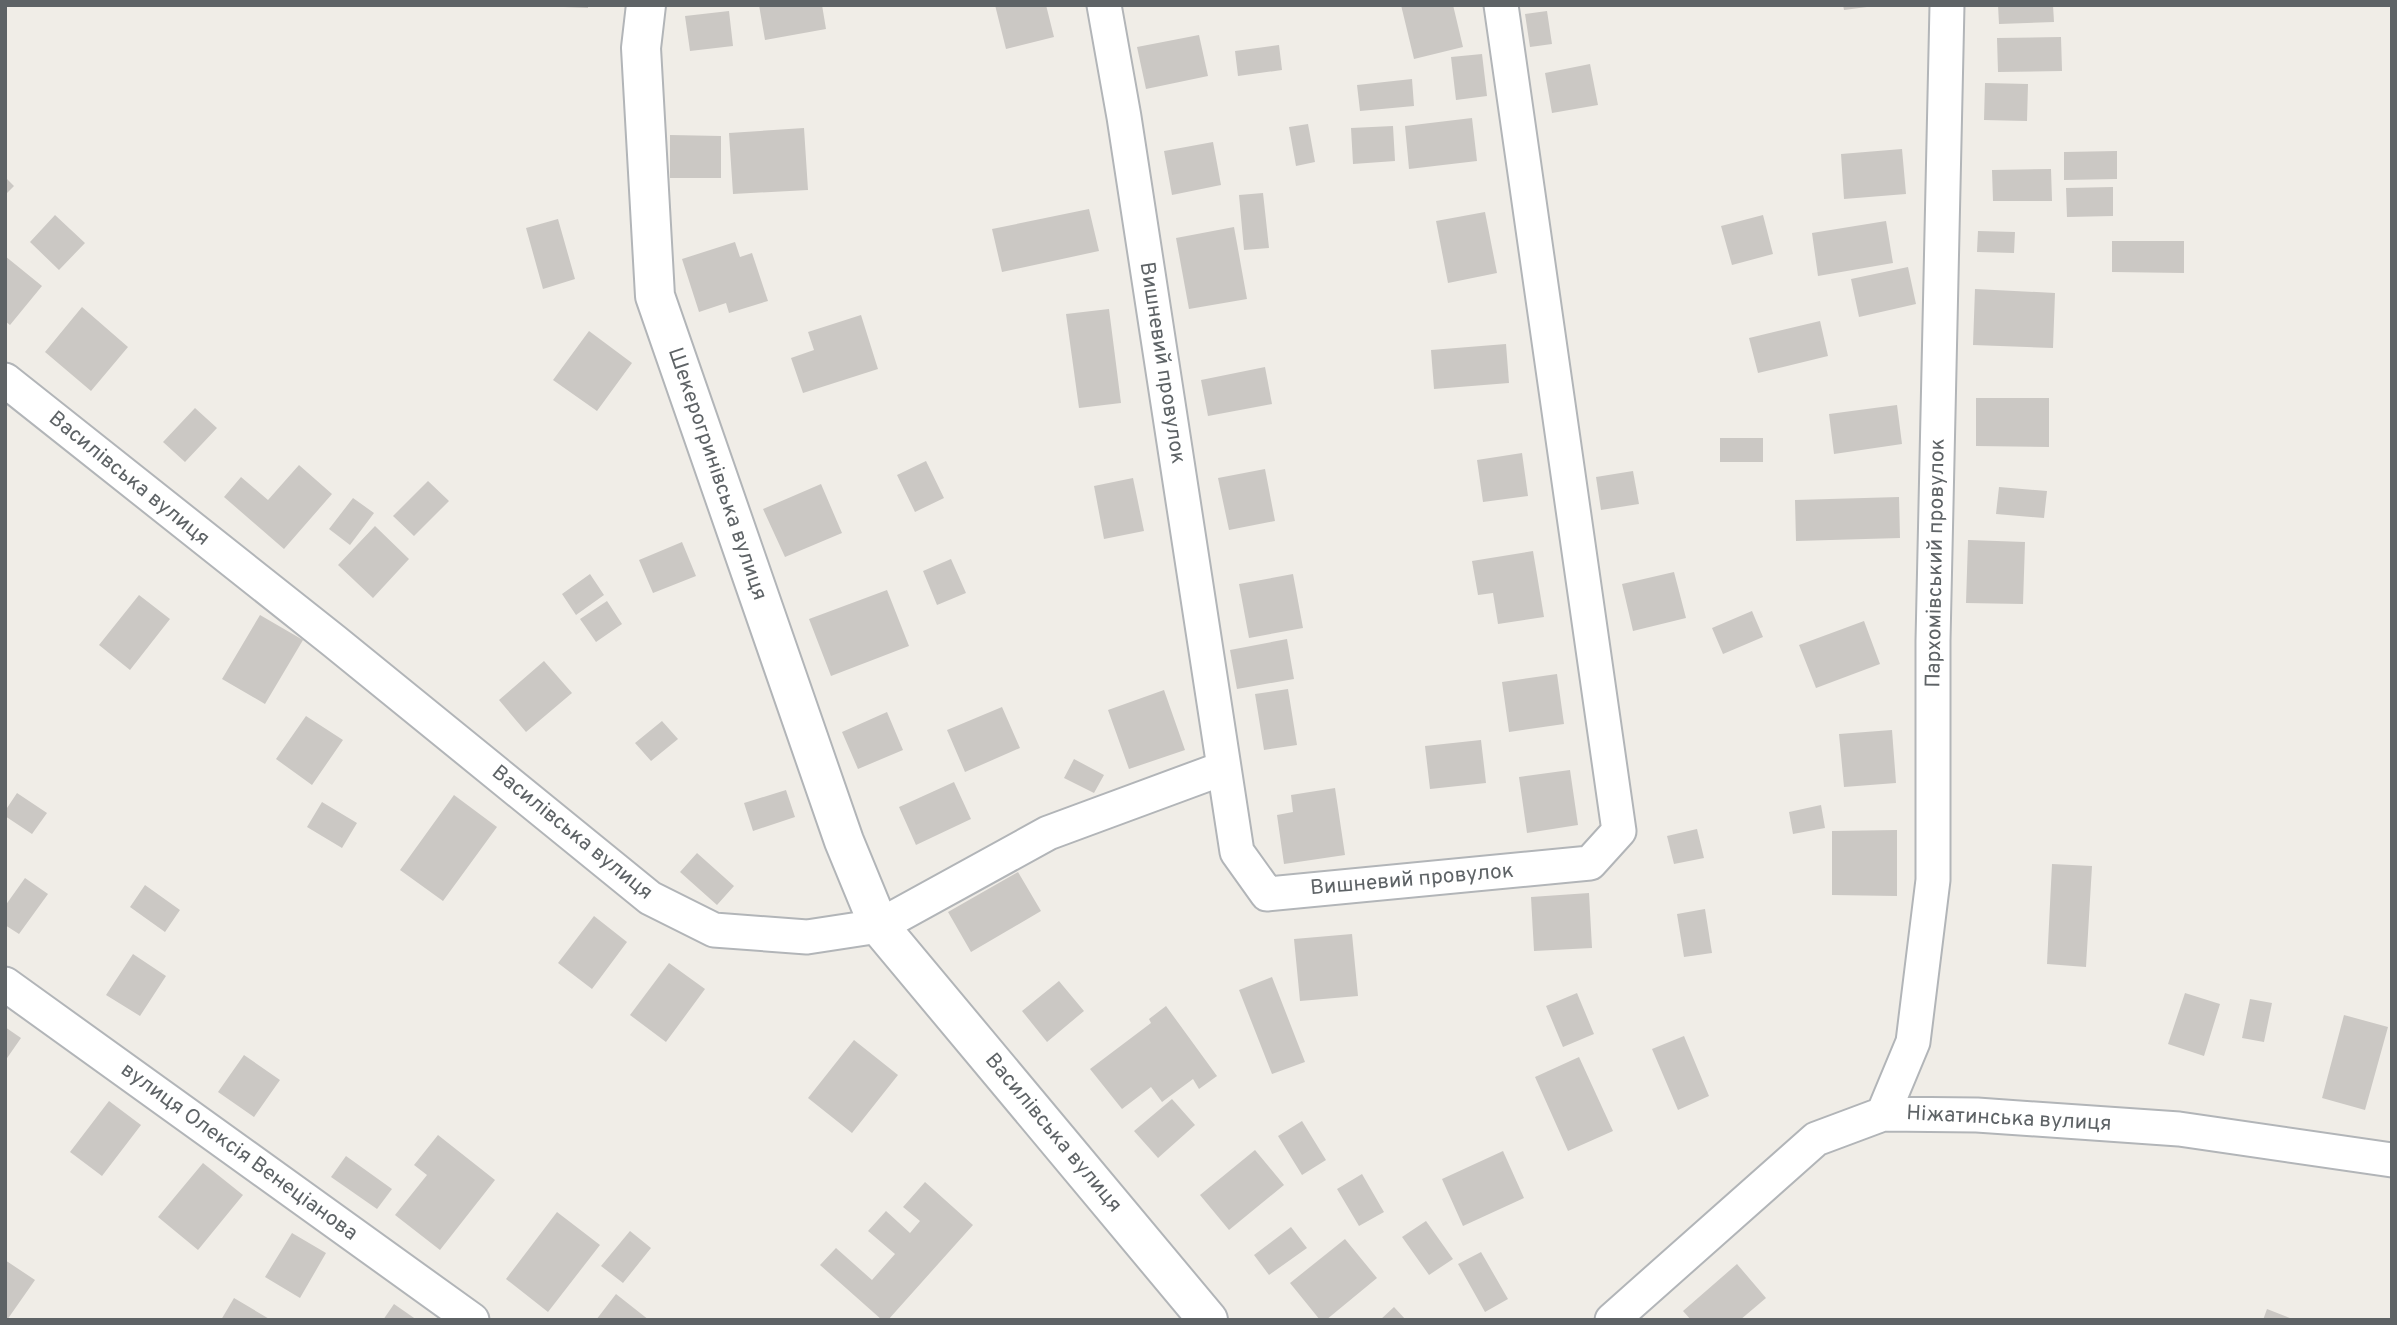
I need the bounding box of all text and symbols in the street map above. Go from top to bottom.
street label: Вишневий провулок [1133,260,1191,466]
street label: Шекерогринівська вулиця [661,344,773,604]
street label: Василівська вулиця [43,406,215,552]
street label: Пархомівський провулок [1920,438,1952,688]
street label: Василівська вулиця [486,760,658,906]
street label: Вишневий провулок [1309,858,1515,902]
street label: Василівська вулиця [978,1048,1128,1218]
street label: вулиця Олексія Венеціанова [115,1057,363,1247]
street label: Ніжатинська вулиця [1906,1100,2112,1138]

